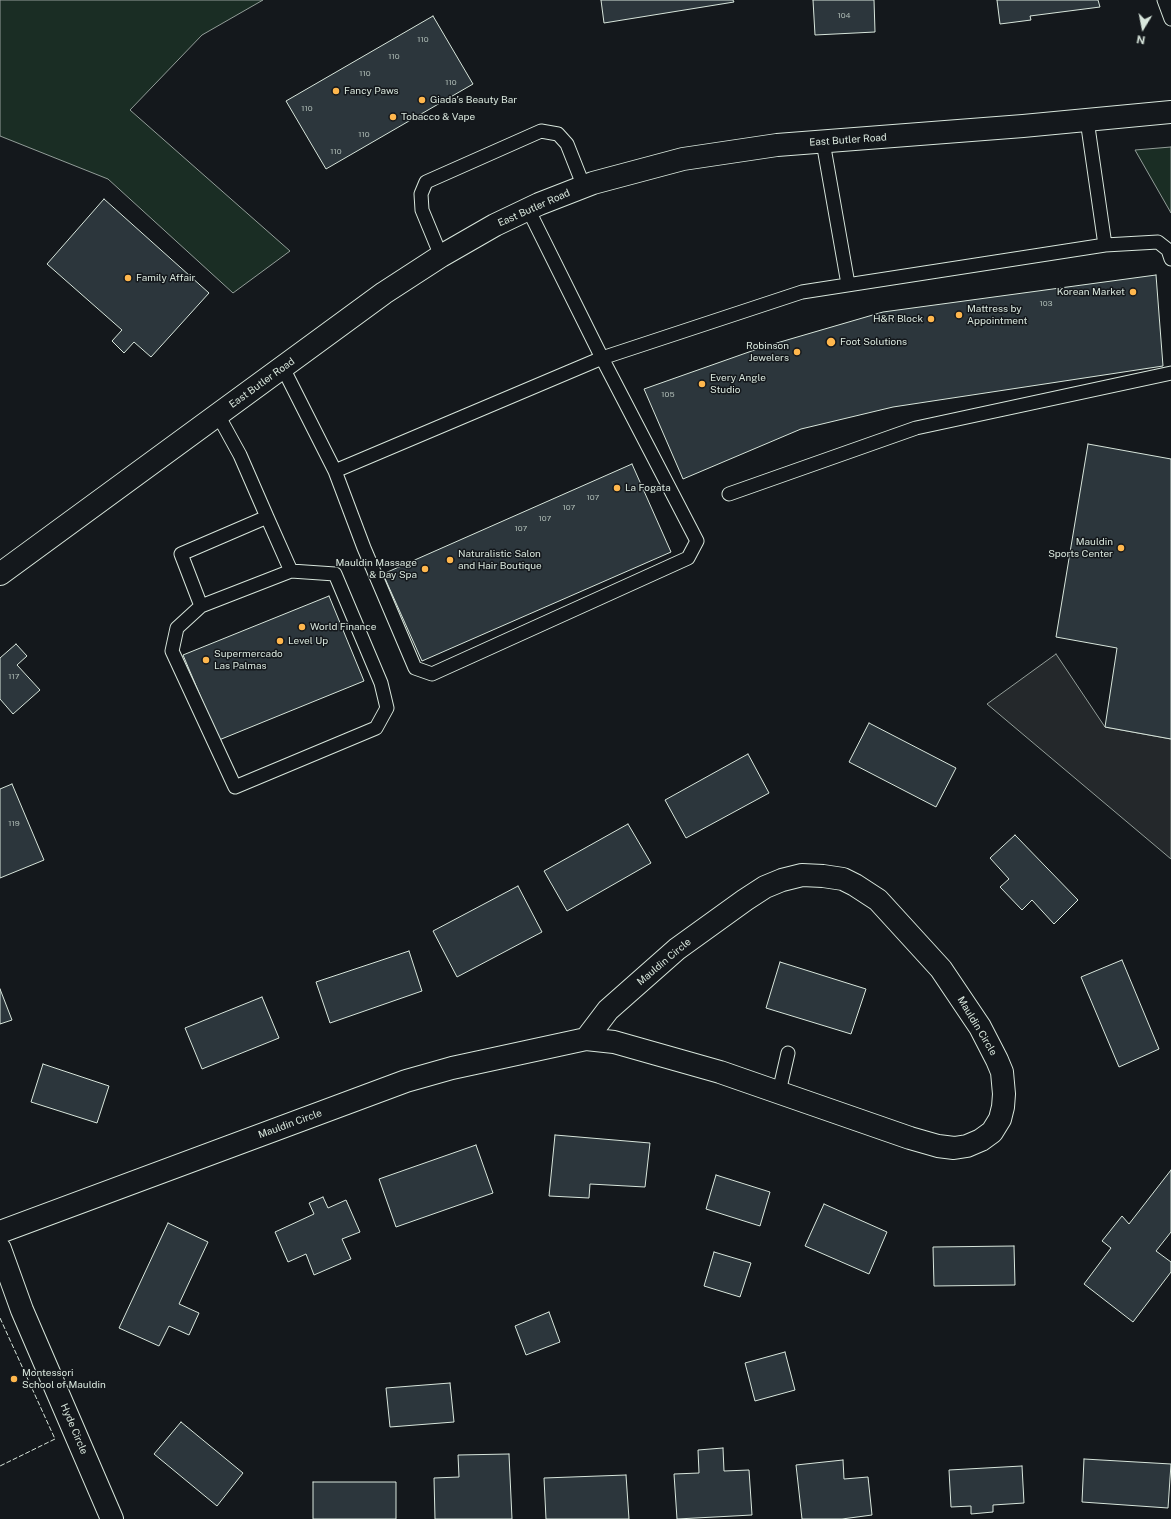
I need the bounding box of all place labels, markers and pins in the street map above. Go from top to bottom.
place label: Fancy Paws [344,85,399,97]
marker: Fancy Paws [331,86,341,96]
place label: Giada’s Beauty Bar [430,94,517,106]
marker: Giada’s Beauty Bar [417,95,427,105]
place label: Tobacco & Vape [401,111,475,123]
marker: Tobacco & Vape [388,112,398,122]
place label: Family Affair [136,272,195,284]
marker: Family Affair [123,273,133,283]
place label: Korean Market [1057,286,1125,298]
marker: Korean Market [1128,287,1138,297]
place label: Mattress by Appointment [967,303,1027,326]
marker: Mattress by Appointment [954,310,964,320]
place label: H&R Block [873,313,923,325]
marker: H&R Block [926,314,936,324]
marker: Foot Solutions [825,336,837,348]
place label: Foot Solutions [840,336,907,348]
place label: Robinson Jewelers [746,340,789,364]
marker: Robinson Jewelers [792,347,802,357]
place label: Every Angle Studio [710,372,766,396]
marker: Every Angle Studio [697,379,707,389]
place label: La Fogata [625,482,671,494]
marker: La Fogata [612,483,622,493]
place label: Mauldin Sports Center [1048,536,1113,560]
marker: Mauldin Sports Center [1116,543,1126,553]
place label: Naturalistic Salon and Hair Boutique [458,548,542,572]
marker: Naturalistic Salon and Hair Boutique [445,555,455,565]
place label: Mauldin Massage & Day Spa [336,557,417,580]
marker: Mauldin Massage & Day Spa [420,564,430,574]
place label: World Finance [310,621,376,633]
marker: World Finance [297,622,307,632]
place label: Level Up [288,635,328,647]
marker: Level Up [275,636,285,646]
place label: Supermercado Las Palmas [214,648,283,672]
marker: Supermercado Las Palmas [201,655,211,665]
place label: Montessori School of Mauldin [22,1367,106,1390]
marker: Montessori School of Mauldin [9,1374,19,1384]

